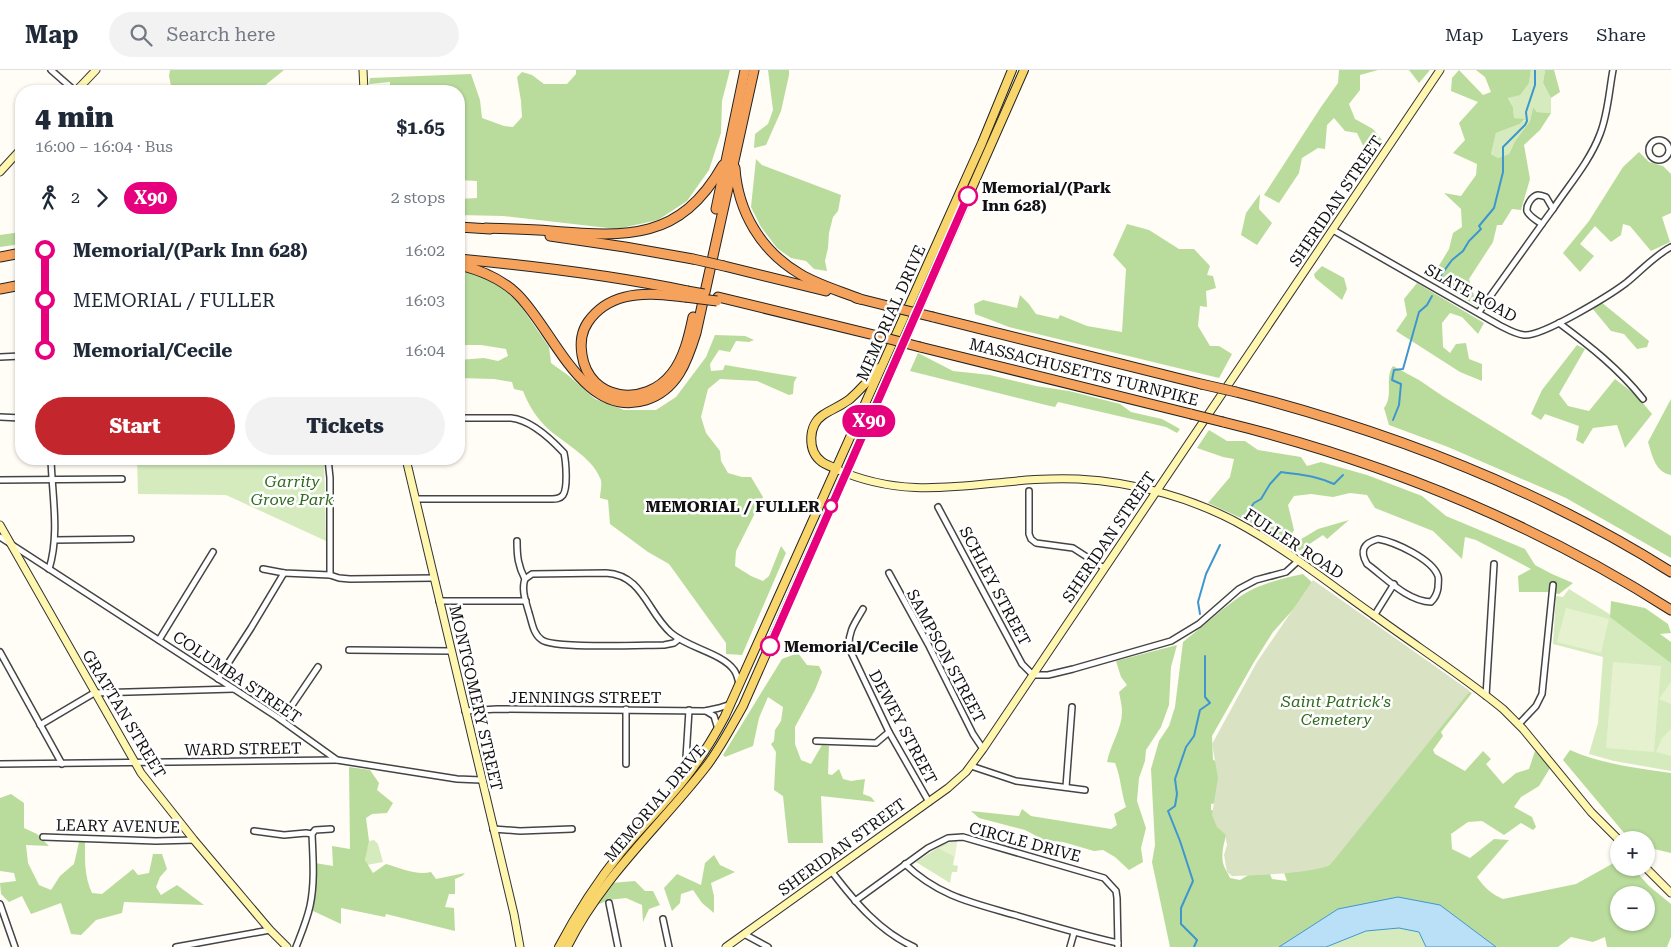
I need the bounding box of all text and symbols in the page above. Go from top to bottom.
search box [109,12,459,57]
text: Map [25,21,79,49]
icon: search [127,21,155,49]
text: Search here [167,23,275,46]
text: Map [1445,24,1484,45]
text: Layers [1512,24,1568,45]
text: Share [1596,24,1646,45]
text: 4 min [35,101,114,134]
text: $1.65 [396,116,445,139]
street label: SHERIDAN STREET [1285,132,1387,270]
text: 16:00 – 16:04 · Bus [35,137,173,156]
place label: Memorial/(Park Inn 628) [982,178,1111,215]
icon: walk [35,184,63,212]
icon: forward [88,184,116,212]
marker: Memorial/(Park Inn 628) [958,186,978,206]
text: X90 [134,187,167,208]
text: 2 [71,188,80,207]
text: 2 stops [391,188,445,207]
text: Memorial/(Park Inn 628) [73,239,308,262]
text: 16:02 [405,241,445,260]
street label: MEMORIAL DRIVE [852,242,930,384]
street label: SLATE ROAD [1422,260,1520,326]
text: MEMORIAL / FULLER [73,289,275,312]
text: 16:03 [405,291,445,310]
street label: MASSACHUSETTS TURNPIKE [967,334,1201,410]
text: Memorial/Cecile [73,339,233,362]
text: 16:04 [405,341,445,360]
button: Start [35,397,235,455]
button: Tickets [245,397,445,455]
line badge: X90 [840,405,898,437]
text: X90 [852,410,886,431]
street label: SHERIDAN STREET [1058,468,1160,606]
park label: Garrity Grove Park [251,472,334,509]
place label: MEMORIAL / FULLER [645,497,820,516]
marker: MEMORIAL / FULLER [824,499,838,513]
street label: FULLER ROAD [1241,505,1347,583]
street label: SCHLEY STREET [956,523,1035,649]
street label: SAMPSON STREET [903,586,989,726]
street label: MONTGOMERY STREET [445,603,507,793]
street label: COLUMBA STREET [169,627,305,727]
marker: Memorial/Cecile [760,636,780,656]
place label: Memorial/Cecile [784,637,918,656]
street label: GRATTAN STREET [78,647,170,782]
street label: DEWEY STREET [865,667,941,788]
street label: JENNINGS STREET [509,688,662,707]
park label: Saint Patrick's Cemetery [1280,692,1391,729]
street label: WARD STREET [184,738,302,760]
street label: MEMORIAL DRIVE [601,741,709,865]
street label: SHERIDAN STREET [774,794,910,900]
street label: LEARY AVENUE [56,815,180,837]
street label: CIRCLE DRIVE [967,818,1083,866]
map controls [1610,831,1655,931]
button: + [1610,831,1655,876]
button: − [1610,886,1655,931]

